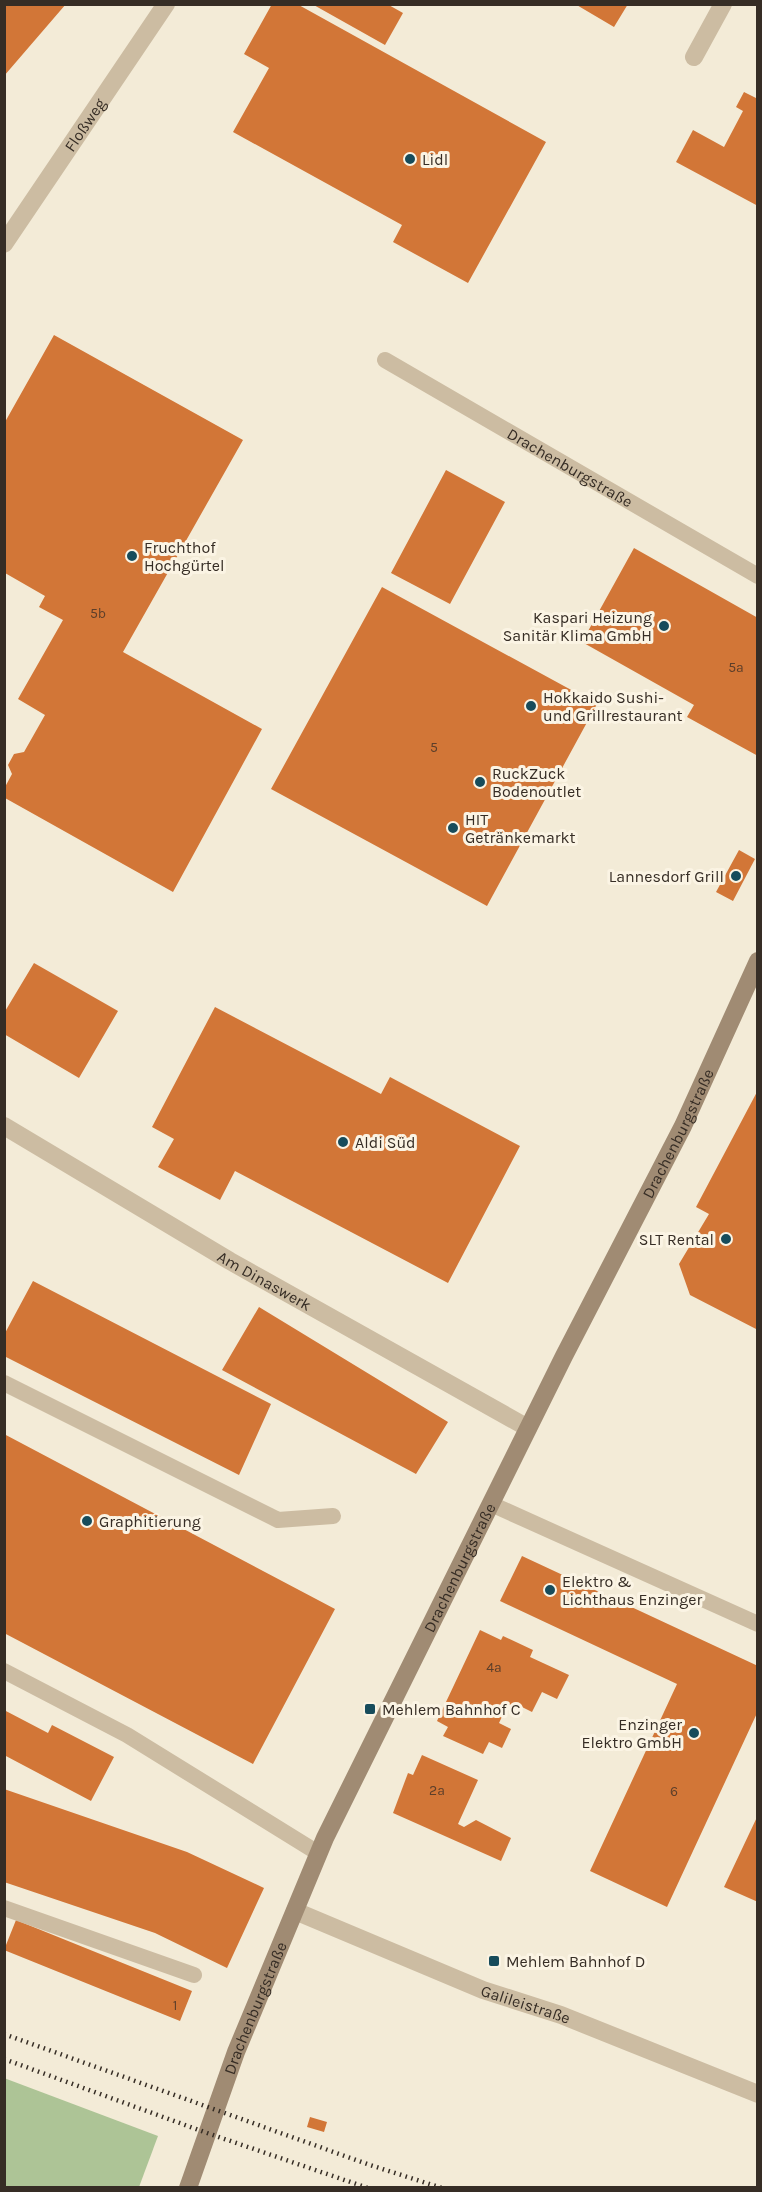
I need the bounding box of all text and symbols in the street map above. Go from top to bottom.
street label: Floßweg [60,94,109,155]
place label: Lidl [422,150,448,169]
marker: Lidl [403,152,417,166]
street label: Drachenburgstraße [504,423,636,511]
place label: Fruchthof Hochgürtel [144,538,225,575]
marker: Fruchthof Hochgürtel [125,549,139,563]
house number: 5b [90,605,106,622]
place label: Kaspari Heizung Sanitär Klima GmbH [503,608,652,645]
marker: Kaspari Heizung Sanitär Klima GmbH [657,619,671,633]
house number: 5a [728,659,744,676]
place label: Hokkaido Sushi- und Grillrestaurant [543,688,683,725]
marker: Hokkaido Sushi- und Grillrestaurant [524,699,538,713]
house number: 5 [430,739,438,756]
place label: RuckZuck Bodenoutlet [492,764,581,801]
marker: RuckZuck Bodenoutlet [473,775,487,789]
place label: HIT Getränkemarkt [465,810,576,847]
marker: HIT Getränkemarkt [446,821,460,835]
place label: Lannesdorf Grill [609,867,724,886]
marker: Lannesdorf Grill [729,869,743,883]
street label: Drachenburgstraße [638,1066,717,1201]
place label: Aldi Süd [355,1133,416,1152]
marker: Aldi Süd [336,1135,350,1149]
place label: SLT Rental [639,1230,714,1249]
marker: SLT Rental [719,1232,733,1246]
street label: Am Dinaswerk [214,1246,315,1314]
street label: Drachenburgstraße [419,1500,499,1635]
place label: Graphitierung [99,1512,201,1531]
marker: Graphitierung [80,1514,94,1528]
place label: Elektro & Lichthaus Enzinger [562,1572,702,1609]
marker: Elektro & Lichthaus Enzinger [543,1583,557,1597]
house number: 4a [486,1659,502,1676]
place label: Mehlem Bahnhof C [382,1700,521,1719]
marker: Mehlem Bahnhof C [363,1702,377,1716]
place label: Enzinger Elektro GmbH [582,1715,682,1752]
marker: Enzinger Elektro GmbH [687,1726,701,1740]
house number: 2a [429,1782,445,1799]
house number: 6 [670,1783,678,1800]
street label: Drachenburgstraße [219,1939,290,2077]
place label: Mehlem Bahnhof D [506,1952,645,1971]
marker: Mehlem Bahnhof D [487,1954,501,1968]
street label: Galileistraße [479,1981,574,2027]
house number: 1 [173,1997,177,2014]

